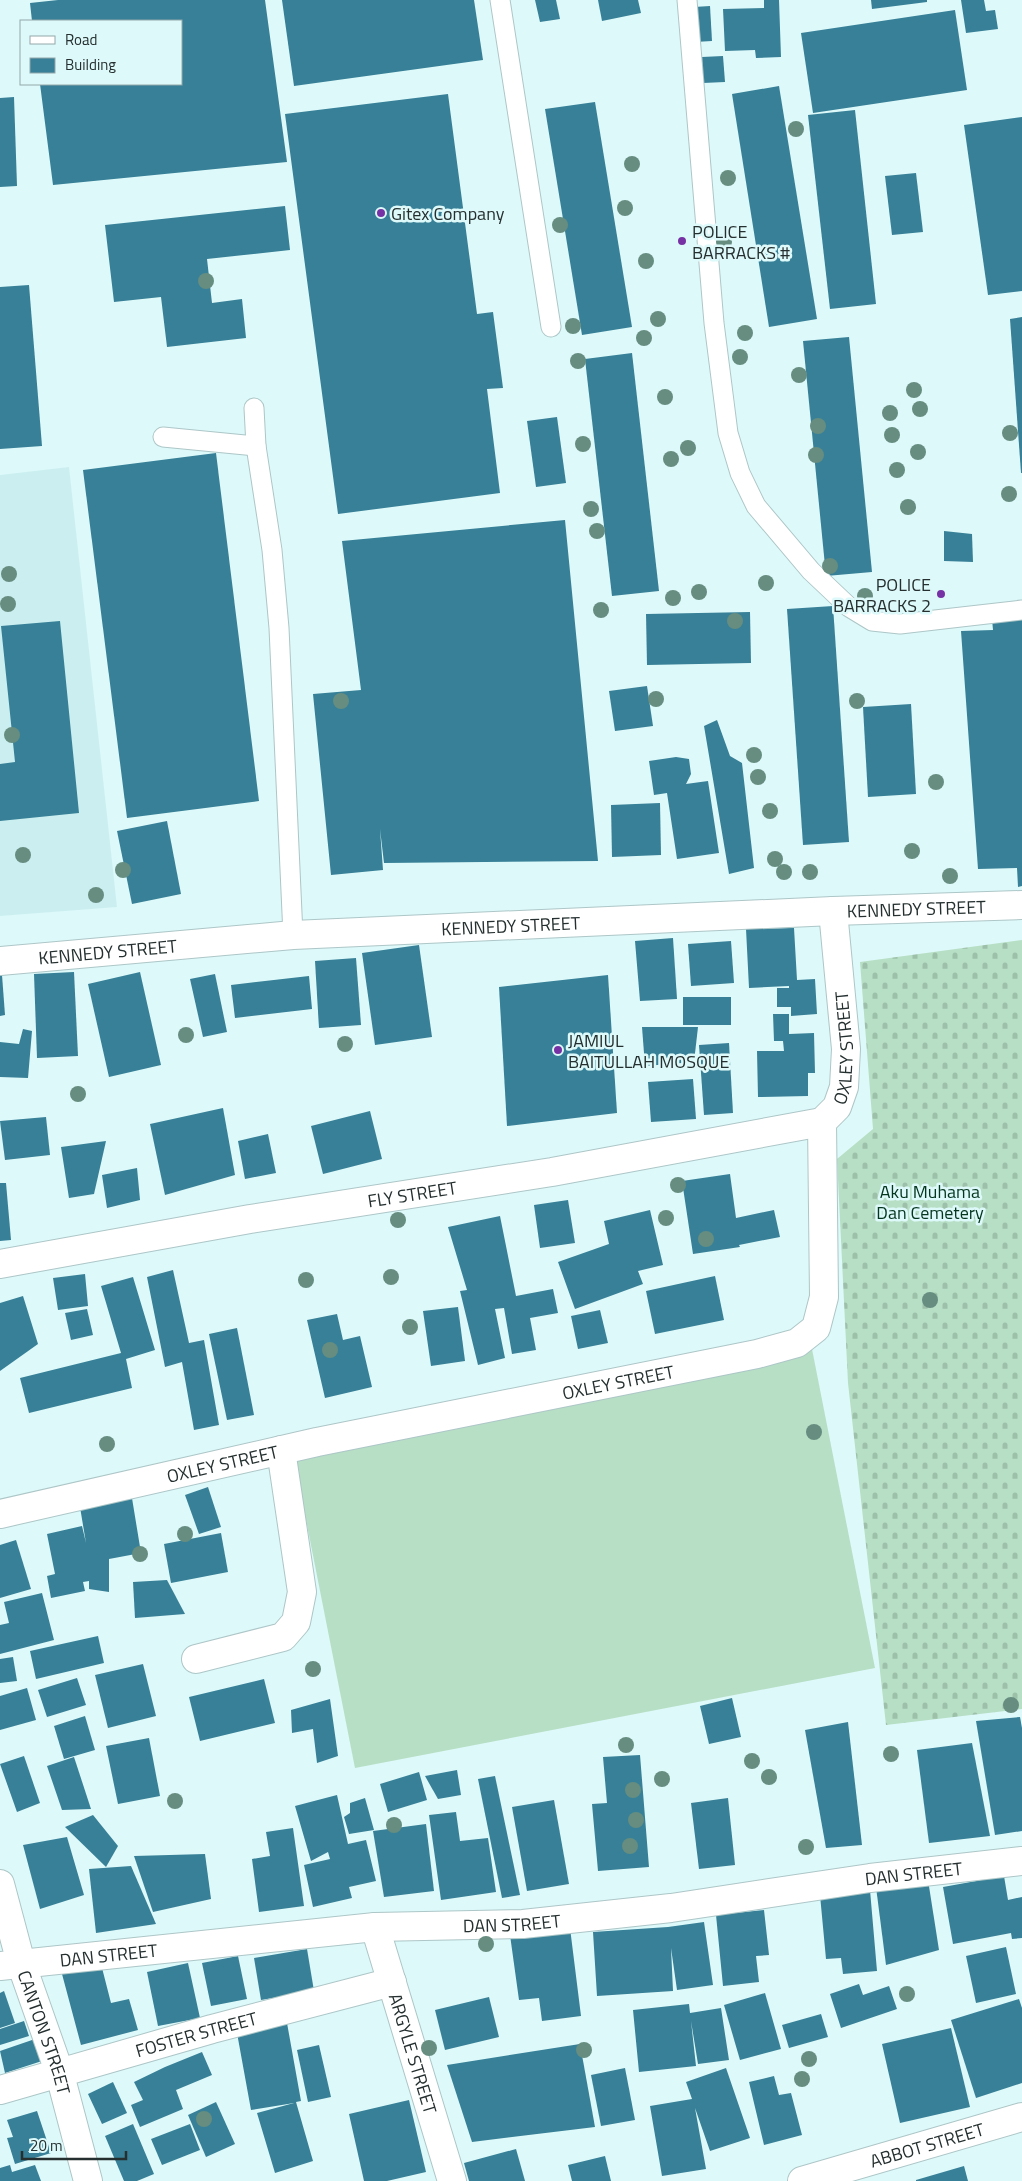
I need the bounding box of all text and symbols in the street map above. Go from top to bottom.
legend [20,20,182,85]
text: Road [65,28,97,51]
text: Building [65,53,116,76]
place label: Gitex Company [391,200,505,227]
marker: Gitex Company [375,207,387,219]
place label: POLICE BARRACKS # [692,218,790,266]
marker: POLICE BARRACKS # [676,235,688,247]
place label: POLICE BARRACKS 2 [833,571,931,619]
marker: POLICE BARRACKS 2 [935,588,947,600]
street label: KENNEDY STREET [846,893,987,924]
street label: KENNEDY STREET [441,909,581,942]
street label: KENNEDY STREET [37,932,179,971]
street label: OXLEY STREET [825,990,860,1108]
place label: JAMIUL BAITULLAH MOSQUE [568,1027,729,1075]
marker: JAMIUL BAITULLAH MOSQUE [552,1044,564,1056]
street label: FLY STREET [366,1173,459,1214]
park label: Aku Muhama Dan Cemetery [876,1178,984,1226]
street label: OXLEY STREET [560,1357,677,1406]
street label: OXLEY STREET [164,1438,281,1489]
street label: DAN STREET [863,1854,964,1892]
street label: DAN STREET [463,1906,563,1939]
street label: DAN STREET [58,1936,159,1973]
street label: CANTON STREET [11,1967,78,2098]
street label: ARGYLE STREET [382,1990,444,2117]
street label: FOSTER STREET [132,2004,260,2064]
street label: ABBOT STREET [867,2115,988,2174]
scale bar [22,2128,126,2160]
text: 20 m [30,2134,63,2157]

